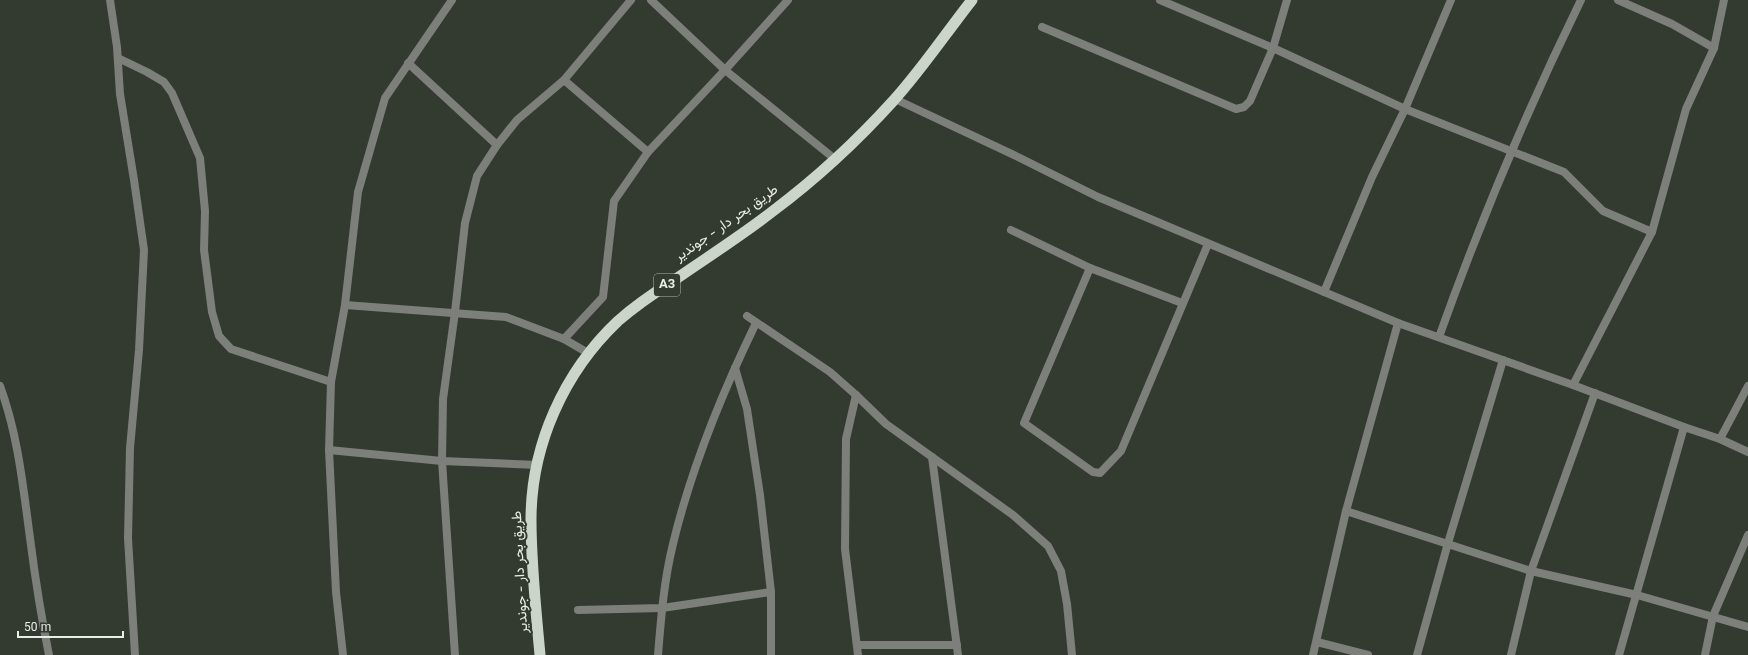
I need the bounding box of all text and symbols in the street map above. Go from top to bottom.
street label: طريق بحر دار - جوندير [670,180,783,269]
road number: A3 [654,274,680,296]
street label: طريق بحر دار - جوندير [507,510,535,635]
scale bar [18,613,123,639]
text: 50 m [24,619,51,637]

